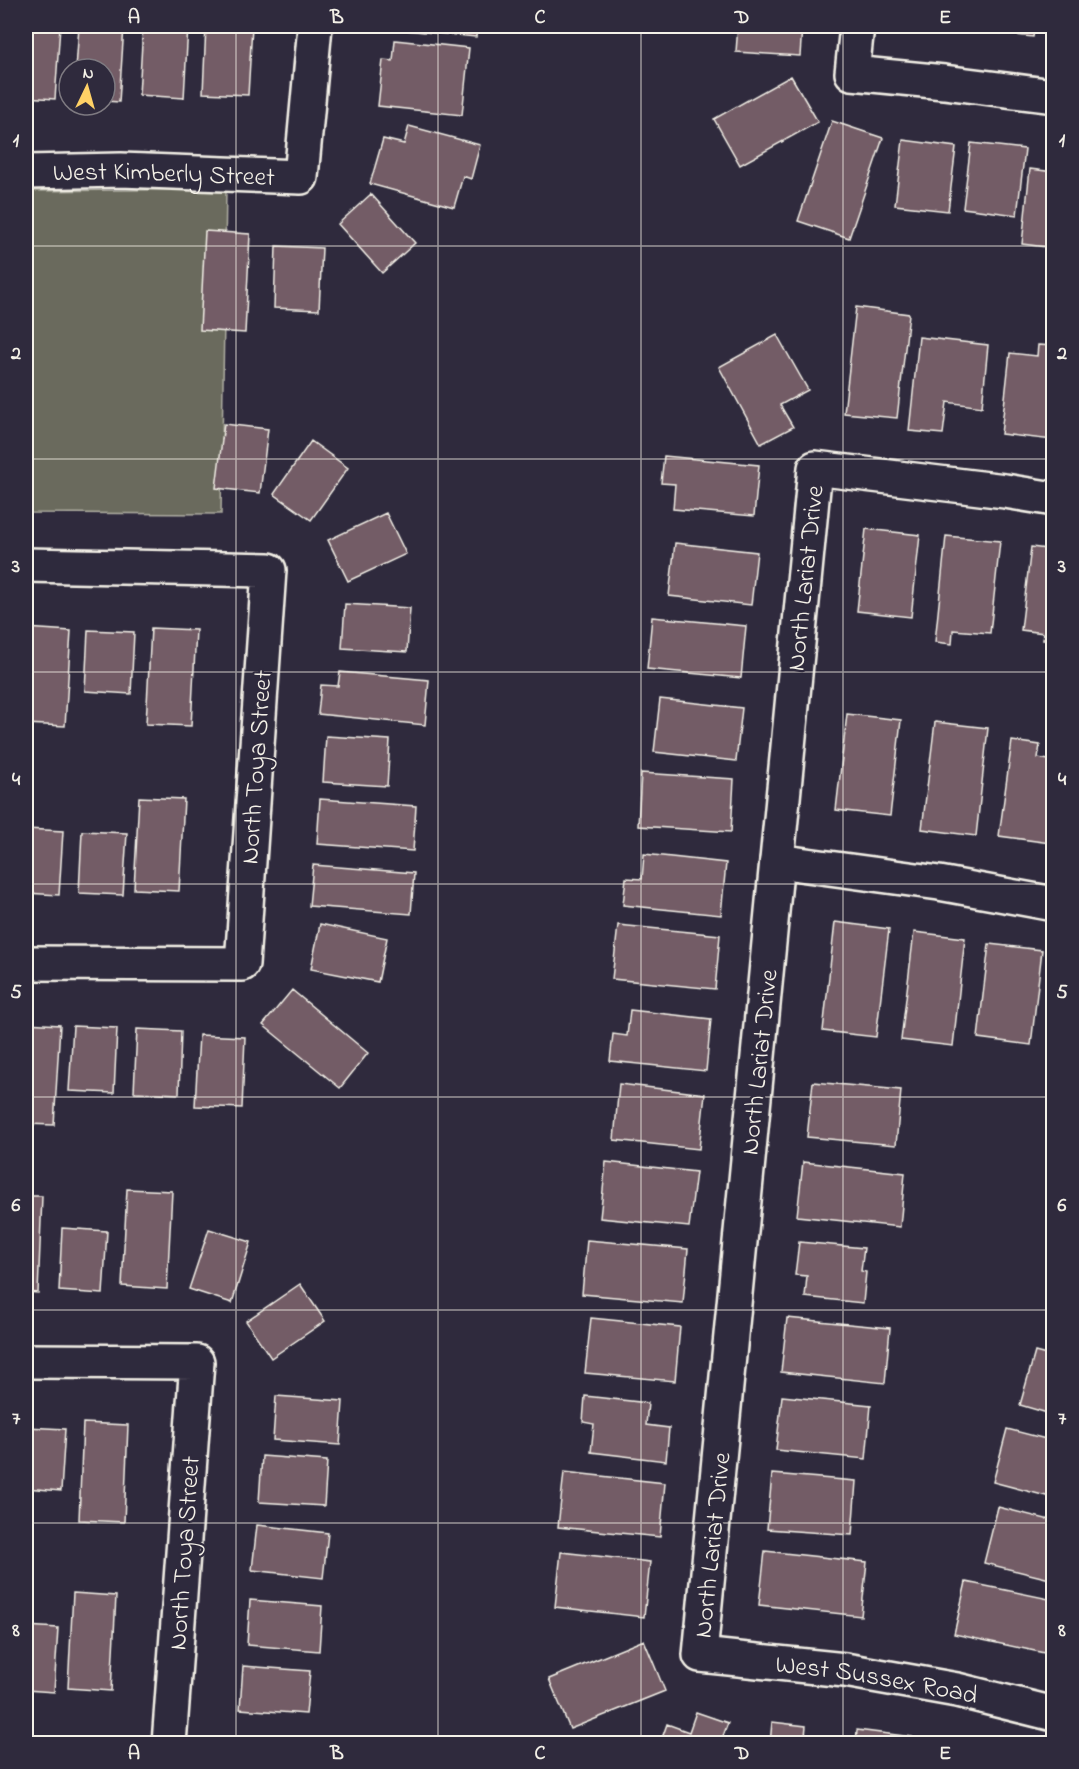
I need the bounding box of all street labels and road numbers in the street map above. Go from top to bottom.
street label: West Kimberly Street [53,154,276,198]
street label: North Lariat Drive [778,483,836,673]
street label: North Toya Street [232,669,284,866]
street label: North Lariat Drive [732,967,790,1157]
street label: North Lariat Drive [685,1450,743,1640]
street label: North Toya Street [160,1455,212,1652]
street label: West Sussex Road [773,1647,982,1717]

